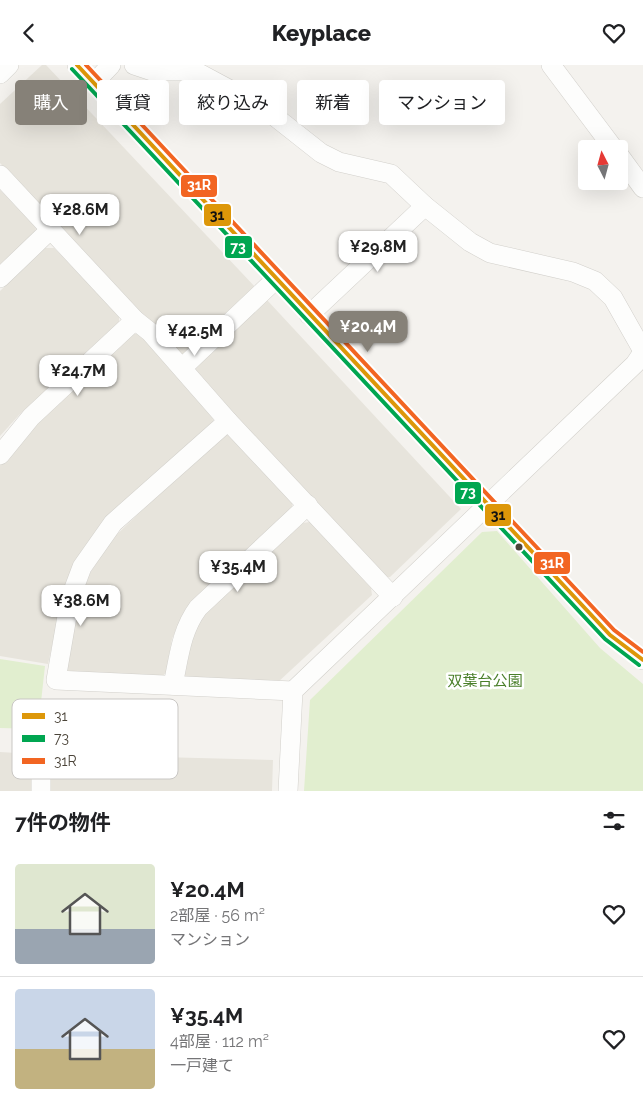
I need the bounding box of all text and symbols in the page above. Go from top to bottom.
icon: back [15,19,43,47]
icon: heart [600,19,628,47]
text: Keyplace [272,20,371,46]
chip: 購入 [15,80,87,125]
chip: 賃貸 [97,80,169,125]
chip: 絞り込み [179,80,287,125]
chip: 新着 [297,80,369,125]
chip: マンション [379,80,505,125]
north arrow [578,140,628,190]
map controls [578,140,628,190]
line badge: 31R [180,174,218,198]
text: 31R [187,177,212,193]
pin: ¥28.6M [39,193,121,236]
text: ¥28.6M [51,200,109,219]
line badge: 31 [203,203,232,227]
text: 31 [210,207,224,223]
pin: ¥29.8M [337,231,419,273]
line badge: 73 [224,235,253,259]
text: ¥29.8M [350,237,406,256]
text: 73 [230,239,246,255]
pin: ¥20.4M [327,311,409,353]
pin: ¥42.5M [154,315,236,357]
text: ¥20.4M [340,317,396,336]
text: ¥42.5M [167,321,223,340]
pin: ¥24.7M [37,355,119,397]
text: ¥24.7M [50,361,106,380]
line badge: 73 [454,481,482,505]
text: 73 [460,484,476,500]
line badge: 31 [484,503,512,527]
text: 31 [491,507,505,523]
unlabelled marker [514,542,524,552]
pin: ¥35.4M [197,551,279,593]
line badge: 31R [533,551,571,575]
text: 31R [540,555,565,571]
text: ¥35.4M [210,557,266,576]
pin: ¥38.6M [40,585,122,627]
text: ¥38.6M [52,591,110,610]
park label: 双葉台公園 [447,672,523,690]
legend [12,699,178,779]
text: 31 [54,708,67,724]
text: 73 [54,730,69,746]
text: 31R [54,753,77,769]
icon: filters [600,807,628,835]
text: 7件の物件 [15,810,111,835]
text: ¥20.4M [170,877,245,902]
icon: home [55,884,115,944]
icon: heart [600,900,628,928]
text: 2部屋 · 56 m² [170,906,265,925]
text: マンション [170,930,250,949]
text: ¥35.4M [170,1003,243,1028]
icon: home [55,1009,115,1069]
icon: heart [600,1025,628,1053]
text: 4部屋 · 112 m² [170,1032,269,1051]
text: 一戸建て [170,1056,234,1075]

